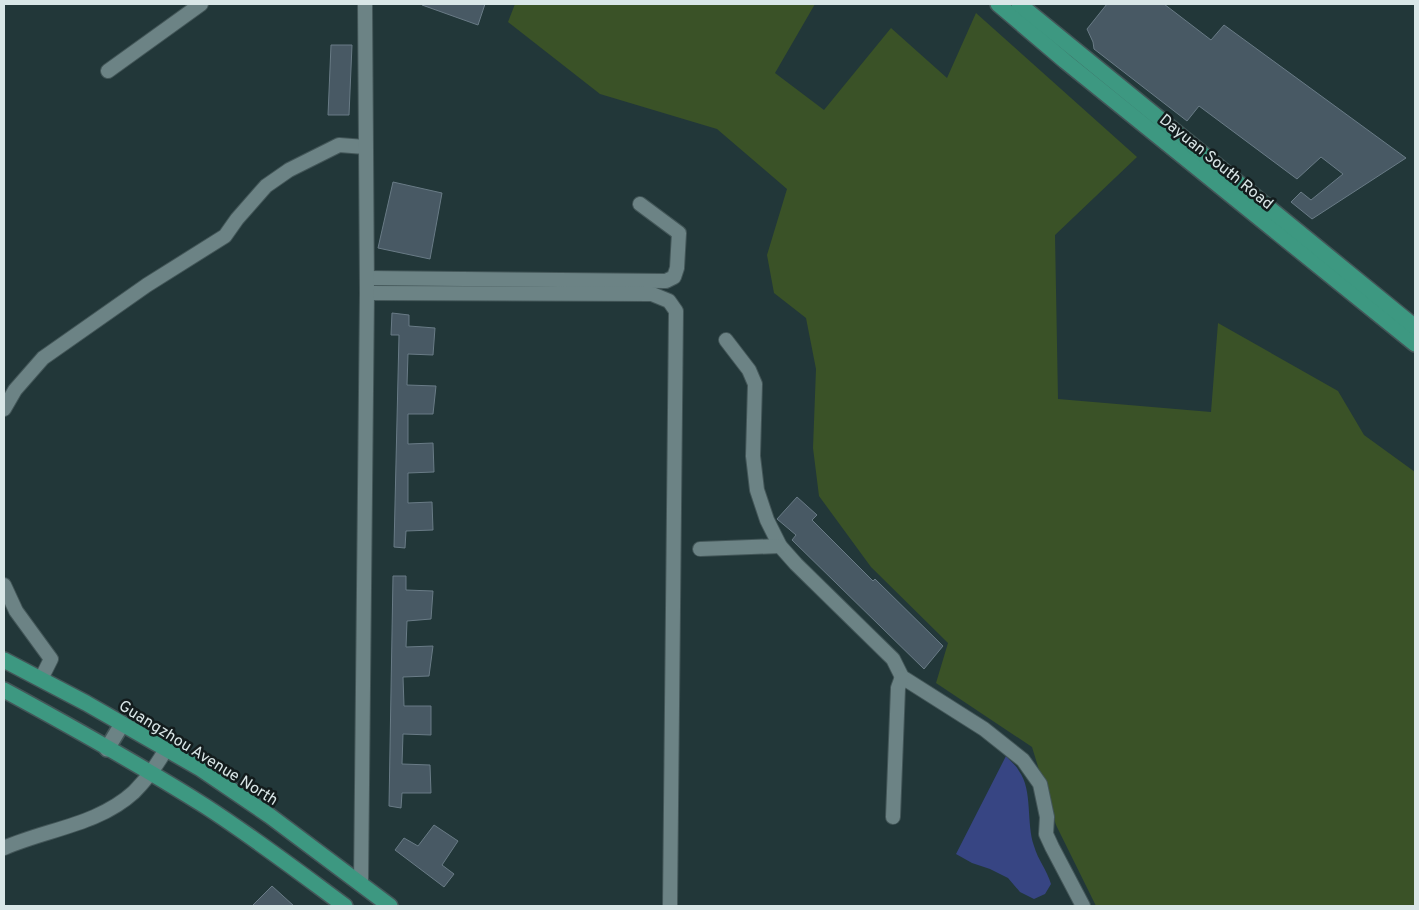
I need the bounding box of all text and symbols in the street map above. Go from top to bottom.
street label: Dayuan South Road [1155,110,1277,215]
street label: Guangzhou Avenue North [115,696,281,811]

